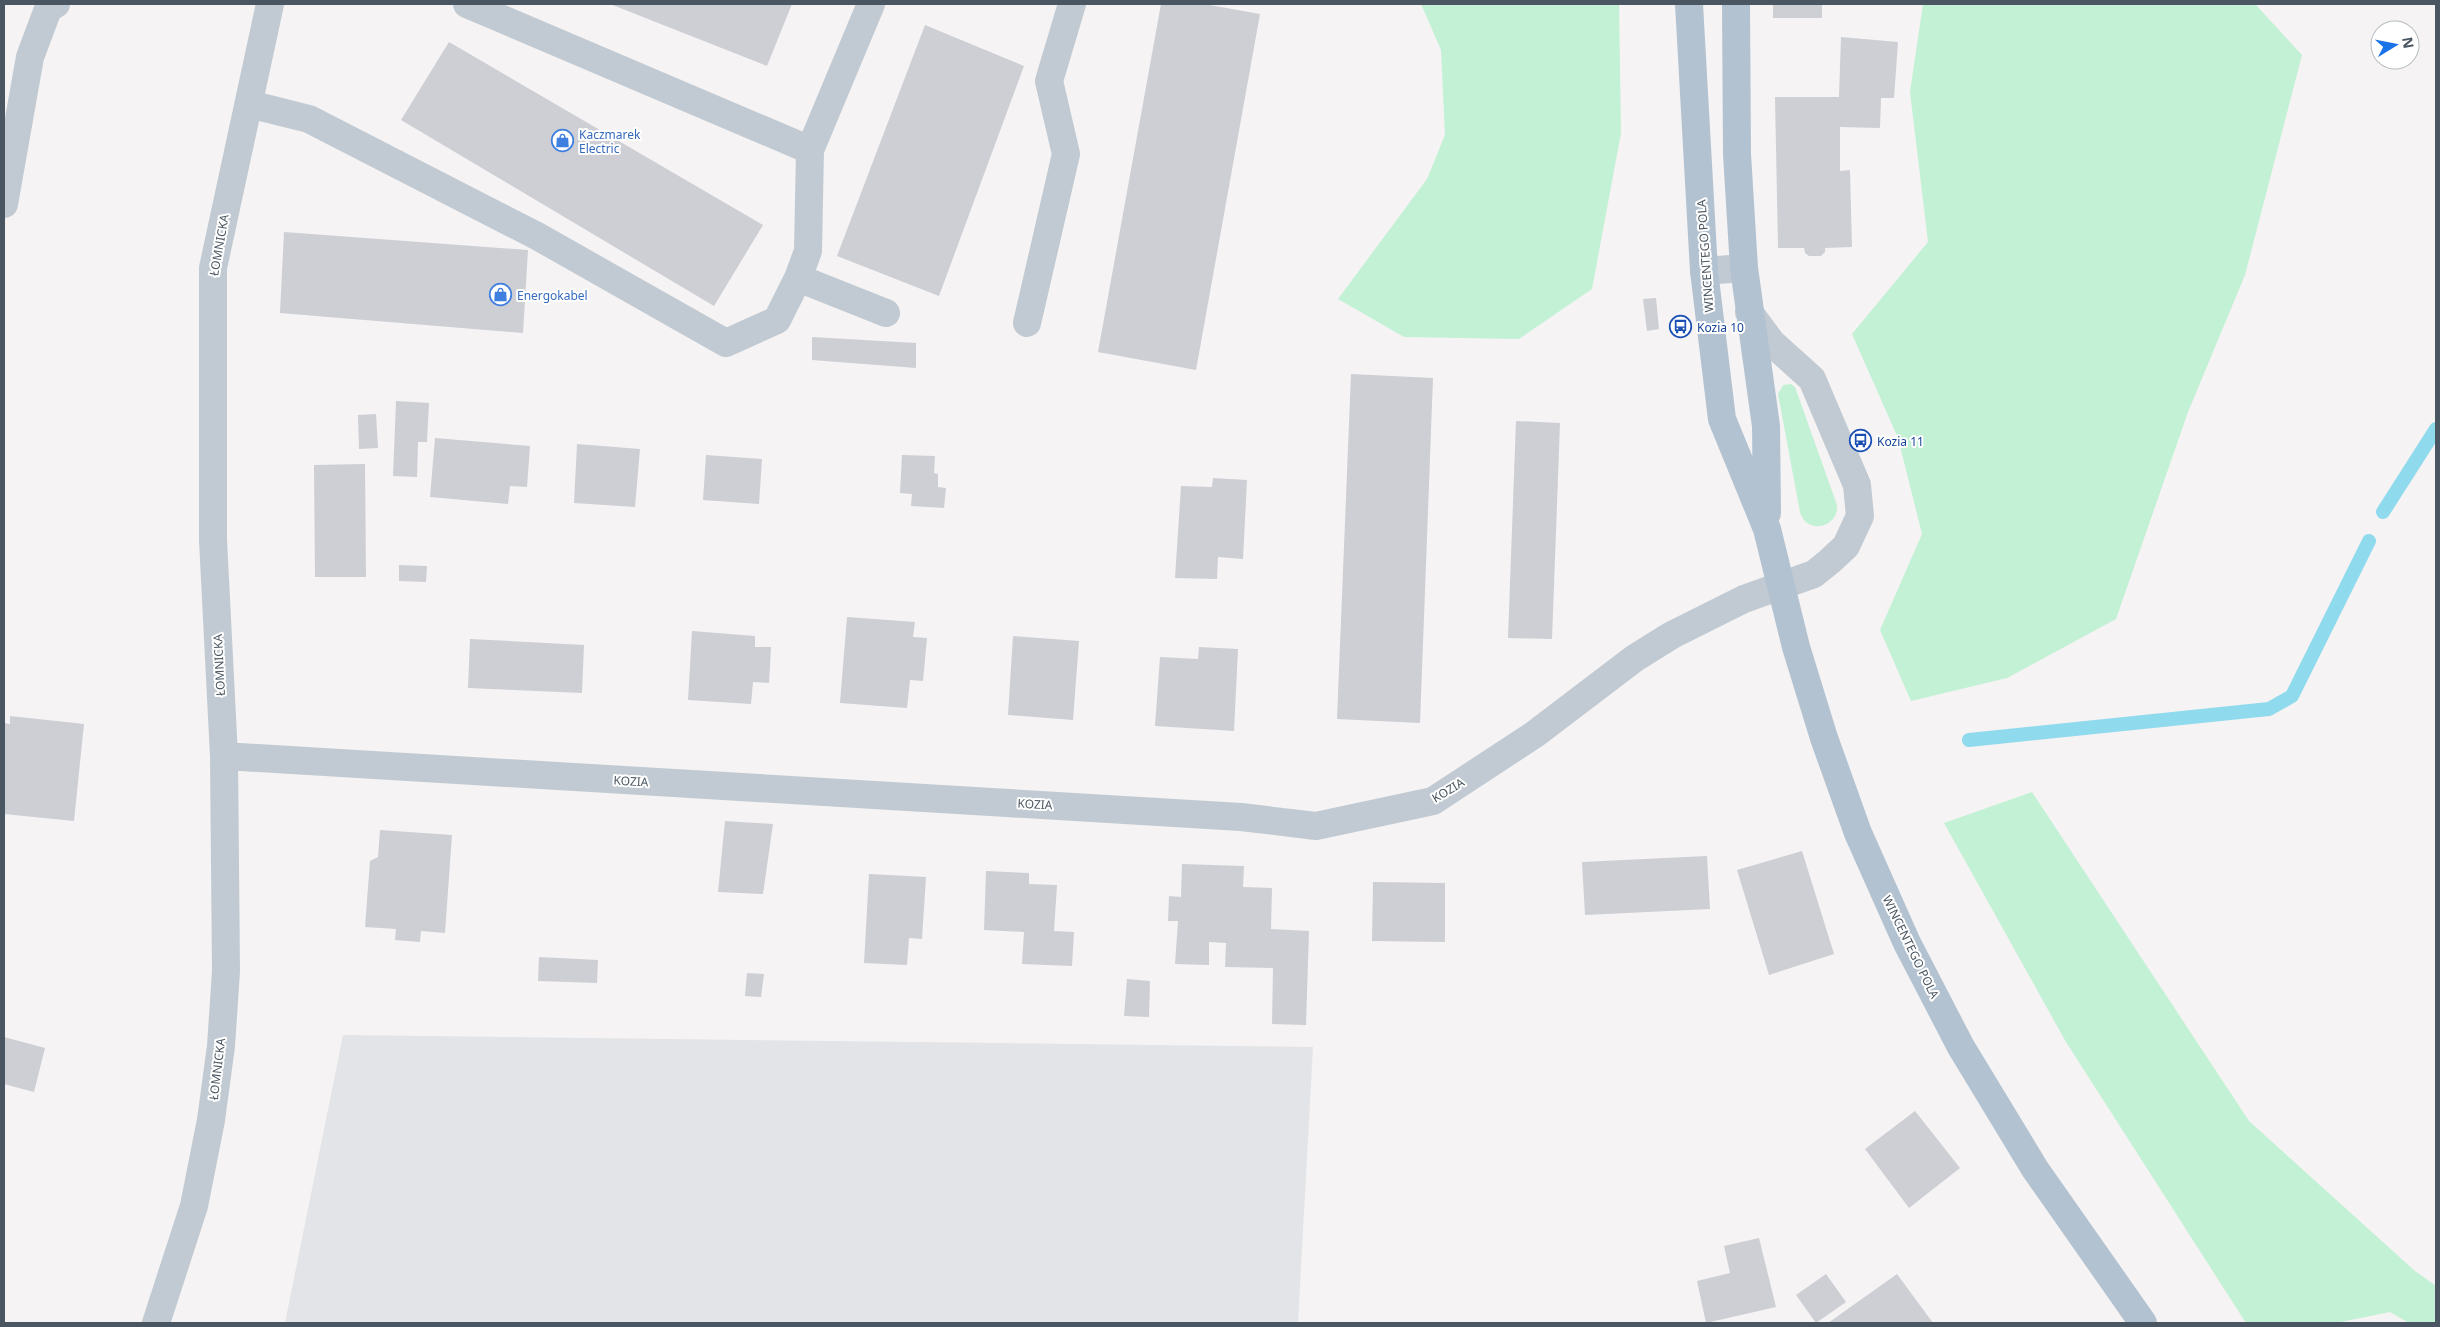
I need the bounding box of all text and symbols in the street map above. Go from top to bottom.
north arrow [2370,20,2420,70]
text: N [2398,35,2419,50]
place label: Kaczmarek Electric [579,126,641,157]
shop icon: Kaczmarek Electric [551,129,575,153]
street label: WINCENTEGO POLA [1693,199,1717,313]
street label: ŁOMNICKA [205,213,233,277]
shop icon: Energokabel [489,283,513,307]
place label: Energokabel [517,287,588,304]
bus stop icon: Kozia 10 [1669,315,1693,339]
place label: Kozia 10 [1697,319,1744,336]
bus stop icon: Kozia 11 [1849,429,1873,453]
place label: Kozia 11 [1877,433,1924,450]
street label: ŁOMNICKA [209,633,229,696]
street label: KOZIA [613,772,649,790]
street label: KOZIA [1429,774,1468,806]
street label: KOZIA [1017,795,1053,813]
street label: WINCENTEGO POLA [1879,893,1944,1002]
street label: ŁOMNICKA [205,1037,229,1101]

